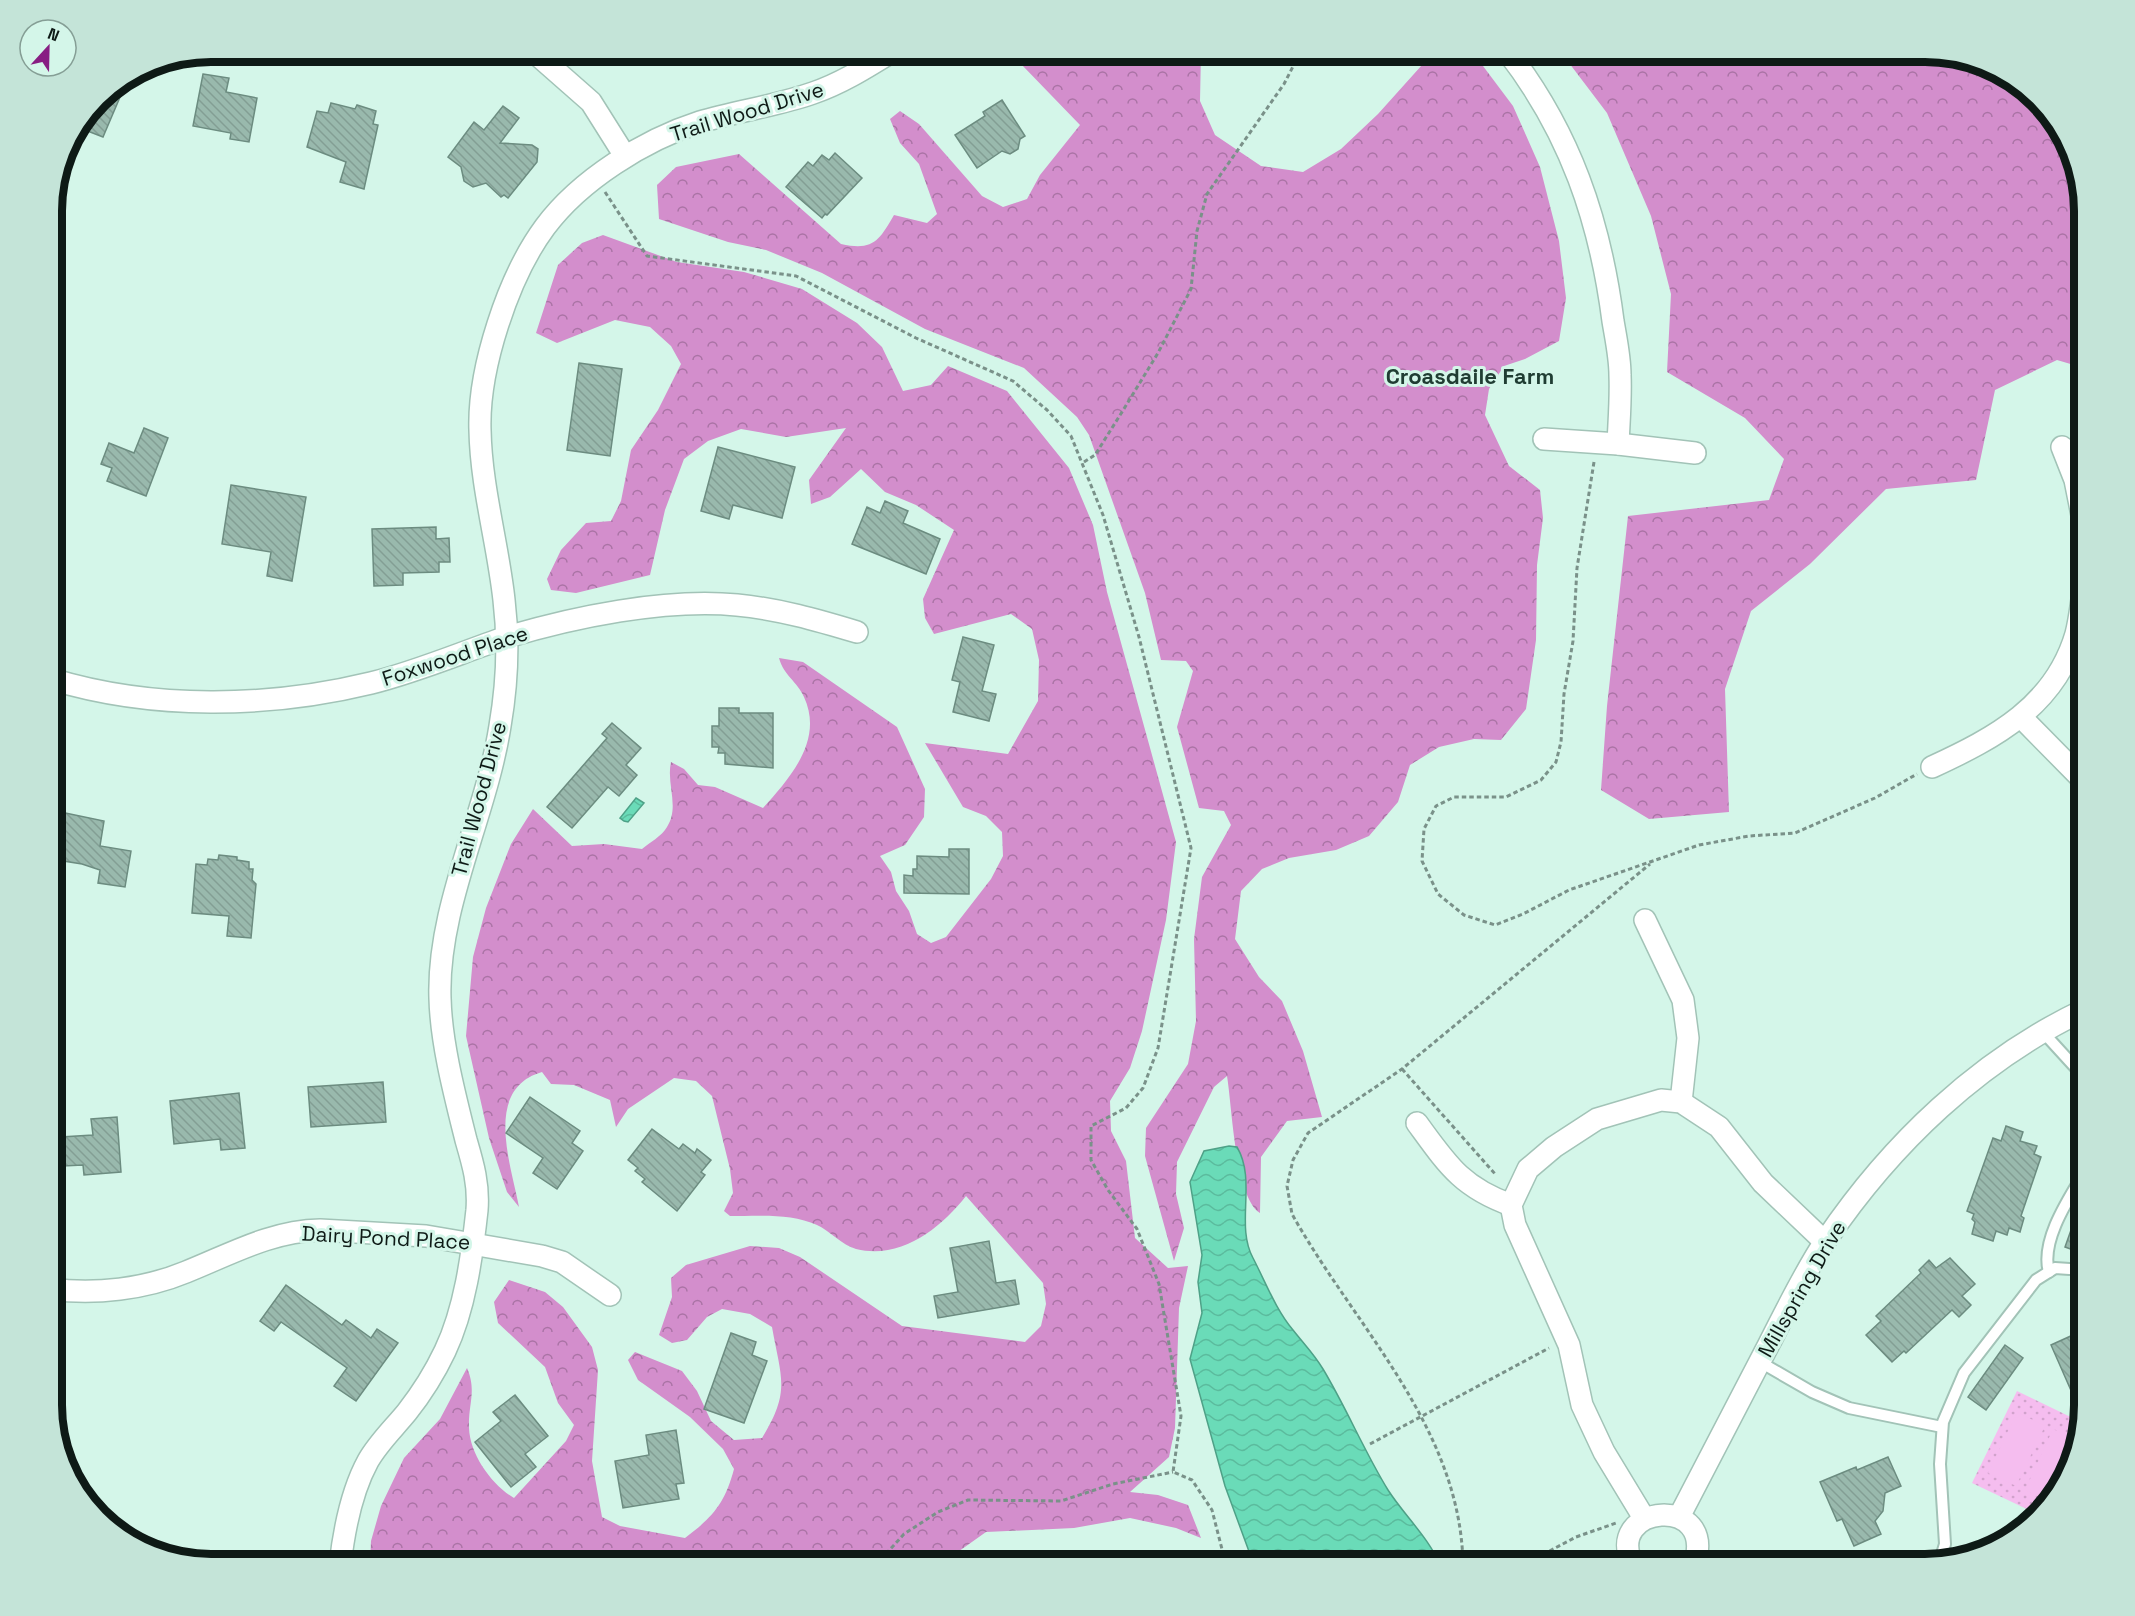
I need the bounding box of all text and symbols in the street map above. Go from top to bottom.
north arrow [18,18,78,78]
text: N [45,23,62,46]
street label: Trail Wood Drive [667,75,827,148]
district label: Croasdaile Farm [1386,362,1554,390]
street label: Foxwood Place [378,619,531,692]
street label: Trail Wood Drive [445,718,512,879]
street label: Millspring Drive [1752,1216,1852,1362]
street label: Dairy Pond Place [301,1220,471,1255]

